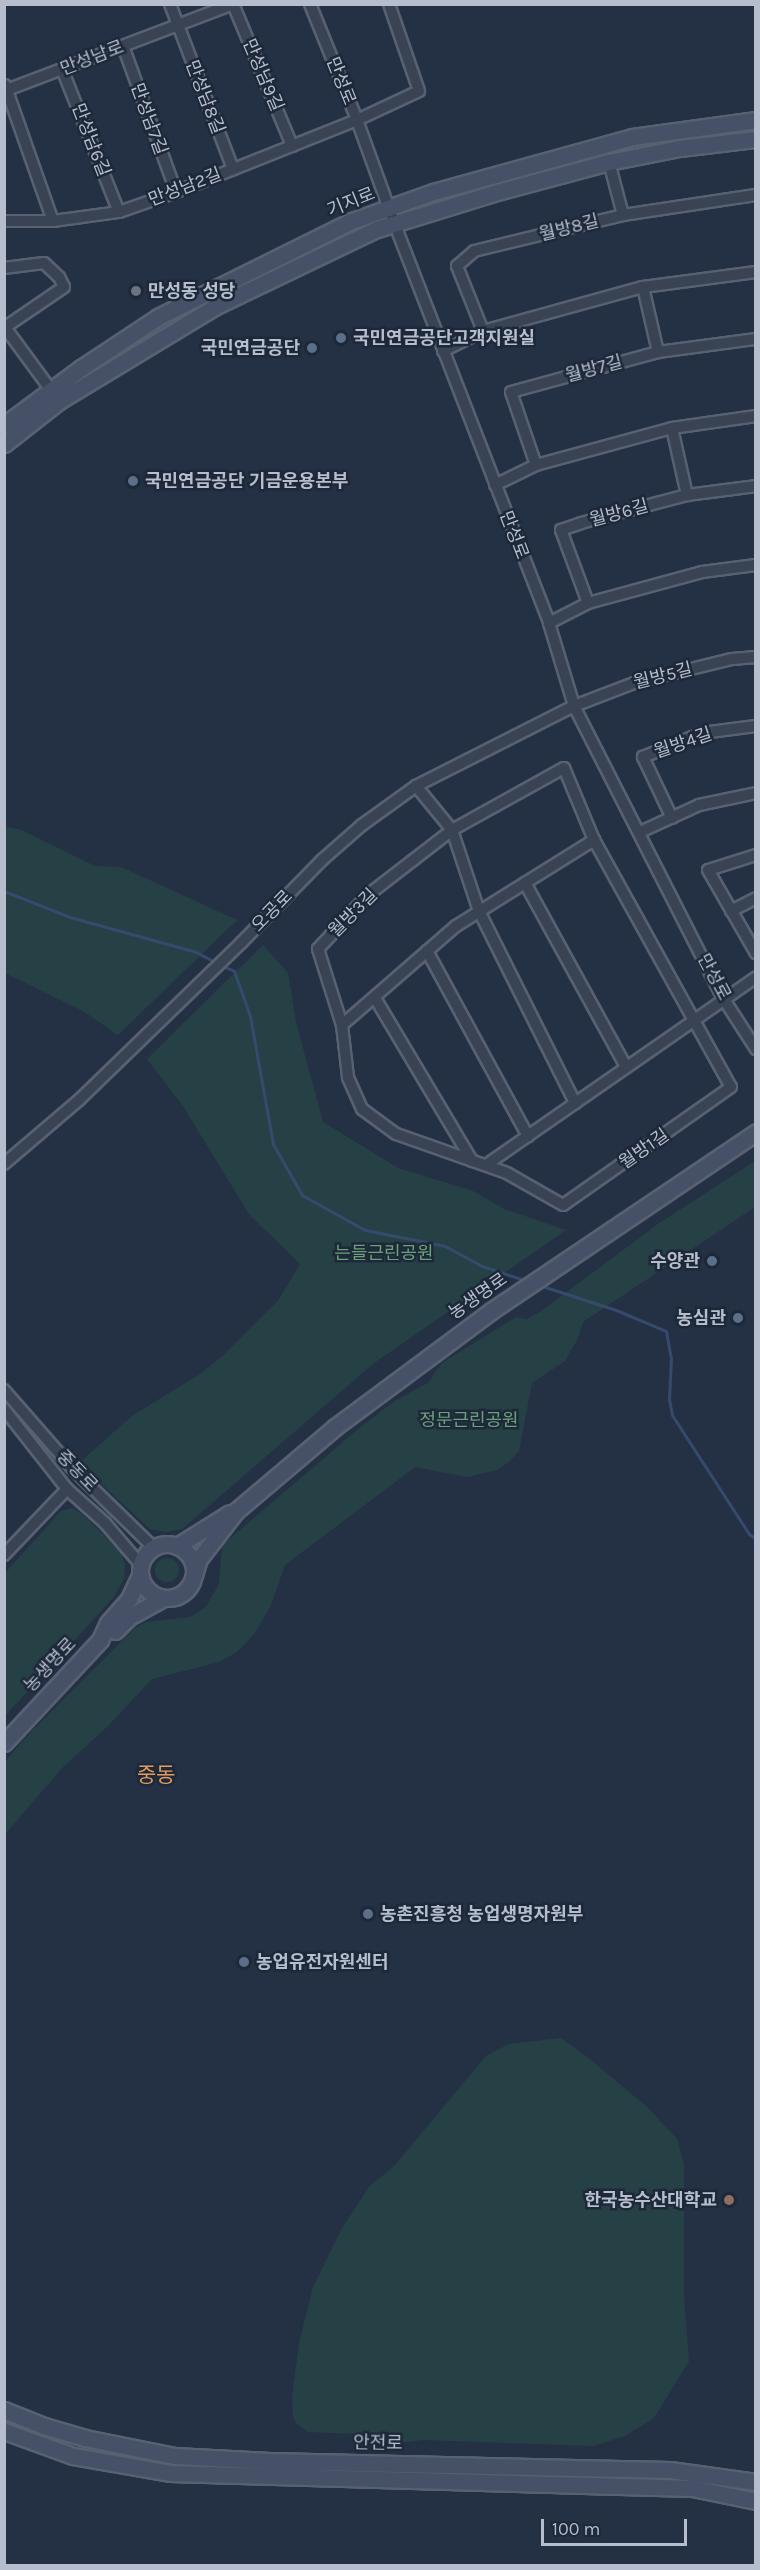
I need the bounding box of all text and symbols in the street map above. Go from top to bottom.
street label: 만성남9길 [238,35,288,115]
street label: 만성남로 [57,36,127,80]
street label: 만성로 [322,54,360,108]
street label: 만성남8길 [181,57,229,137]
street label: 만성남7길 [126,80,172,158]
street label: 만성남6길 [67,100,115,180]
street label: 만성남2길 [145,163,225,211]
street label: 기지로 [324,183,378,221]
street label: 월방8길 [537,210,601,246]
place label: 만성동 성당 [148,280,235,302]
marker: 만성동 성당 [129,284,143,298]
place label: 국민연금공단고객지원실 [353,327,535,349]
marker: 국민연금공단고객지원실 [334,331,348,345]
place label: 국민연금공단 [201,337,300,359]
marker: 국민연금공단 [305,341,319,355]
street label: 월방7길 [563,351,625,387]
place label: 국민연금공단 기금운용본부 [145,470,348,492]
marker: 국민연금공단 기금운용본부 [126,474,140,488]
street label: 월방6길 [587,495,651,531]
street label: 만성로 [495,508,533,562]
street label: 월방5길 [631,658,695,694]
street label: 월방4길 [651,723,715,763]
street label: 월방3길 [324,884,382,942]
street label: 오공로 [247,886,297,936]
street label: 만성로 [693,950,735,1004]
street label: 월방1길 [615,1124,673,1174]
park label: 는들근린공원 [334,1242,434,1264]
place label: 수양관 [650,1250,700,1272]
marker: 수양관 [705,1254,719,1268]
street label: 농생명로 [445,1268,511,1324]
place label: 농심관 [676,1307,726,1329]
marker: 농심관 [731,1311,745,1325]
park label: 정문근린공원 [419,1409,519,1431]
street label: 중동로 [52,1446,102,1496]
street label: 농생명로 [20,1633,80,1697]
district label: 중동 [137,1762,175,1788]
place label: 농촌진흥청 농업생명자원부 [380,1903,583,1925]
marker: 농촌진흥청 농업생명자원부 [361,1907,375,1921]
place label: 농업유전자원센터 [256,1951,388,1973]
marker: 농업유전자원센터 [237,1955,251,1969]
place label: 한국농수산대학교 [585,2189,717,2211]
marker: 한국농수산대학교 [722,2193,736,2207]
street label: 안전로 [353,2432,403,2454]
scale bar [544,2507,690,2545]
text: 100 m [552,2518,600,2540]

